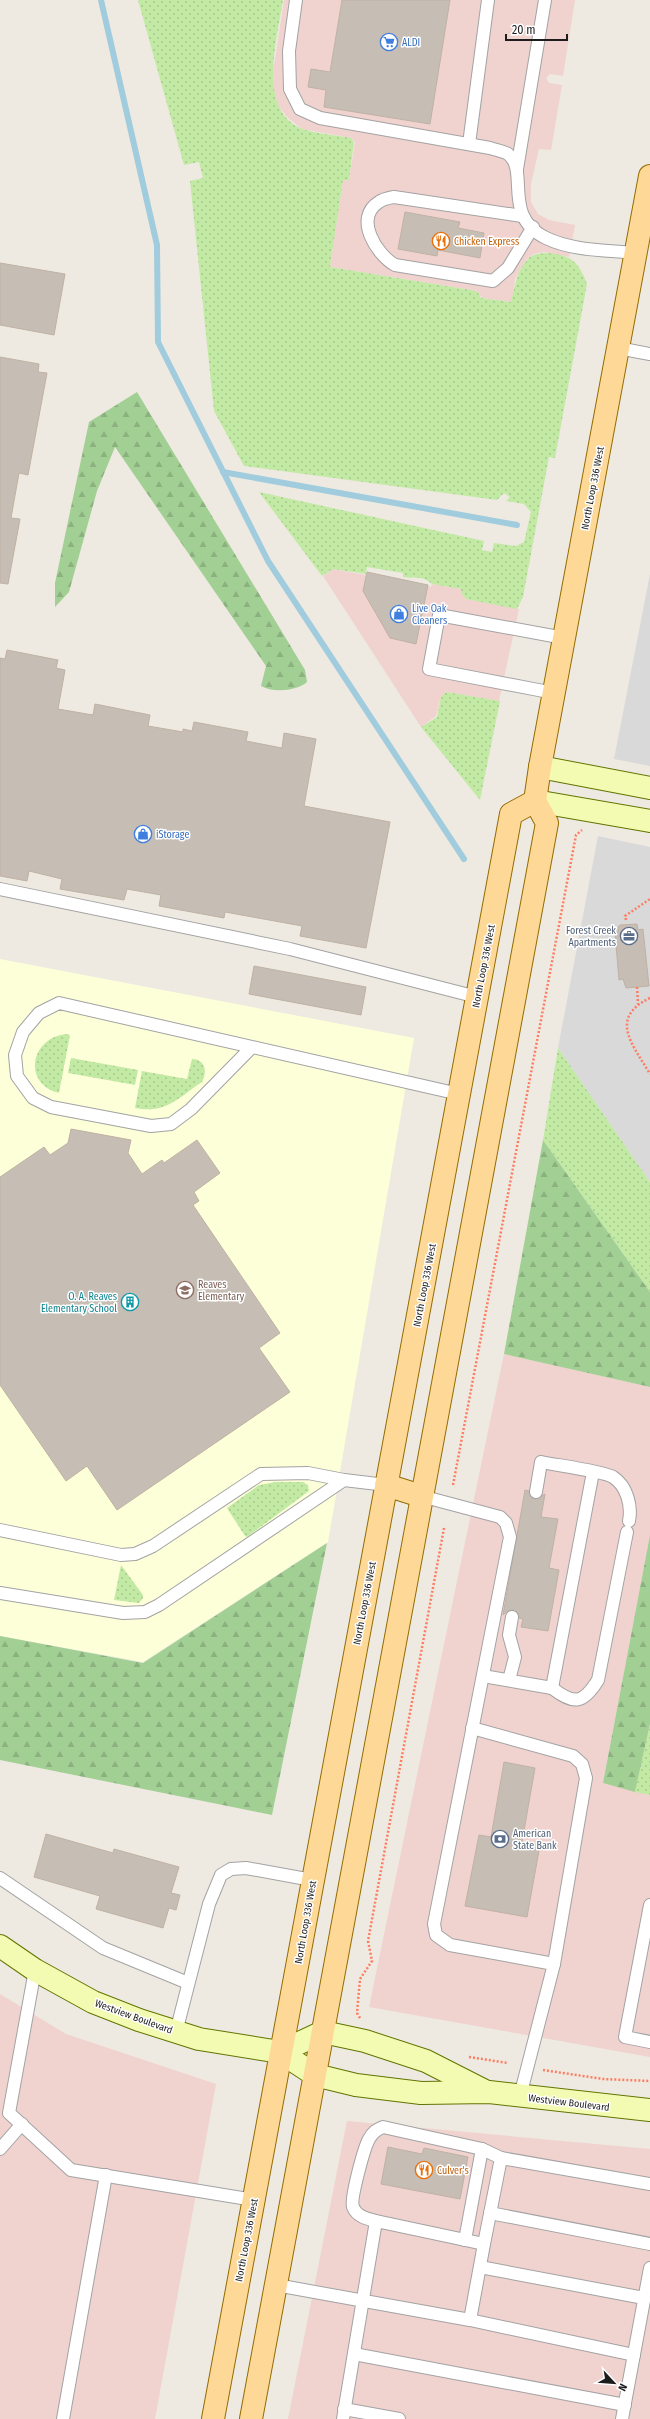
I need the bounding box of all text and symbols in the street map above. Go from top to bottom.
scale bar [506,16,567,42]
text: 20 m [512,23,536,37]
supermarket icon: ALDI [379,32,399,52]
place label: ALDI [402,37,420,49]
restaurant icon: Chicken Express [431,231,451,251]
place label: Chicken Express [454,236,519,248]
street label: North Loop 336 West [579,445,607,531]
place label: Live Oak Cleaners [412,603,447,627]
shop icon: Live Oak Cleaners [389,604,409,624]
shop icon: iStorage [133,824,153,844]
place label: iStorage [156,829,189,841]
street label: North Loop 336 West [470,923,498,1009]
place label: Forest Creek Apartments [566,925,616,949]
office icon: Forest Creek Apartments [619,926,639,946]
street label: North Loop 336 West [411,1242,439,1328]
place label: Reaves Elementary [198,1279,245,1303]
school or university icon: Reaves Elementary [175,1280,195,1300]
place label: O. A. Reaves Elementary School [41,1291,117,1315]
building icon: O. A. Reaves Elementary School [120,1292,140,1312]
street label: North Loop 336 West [351,1560,379,1646]
place label: American State Bank [513,1828,557,1852]
bank icon: American State Bank [490,1829,510,1849]
street label: North Loop 336 West [293,1879,319,1965]
street label: Westview Boulevard [93,1997,174,2037]
street label: Westview Boulevard [528,2092,610,2114]
restaurant icon: Culver's [414,2160,434,2180]
place label: Culver's [437,2165,469,2177]
street label: North Loop 336 West [233,2197,261,2283]
north arrow [594,2363,634,2403]
text: N [615,2381,630,2393]

